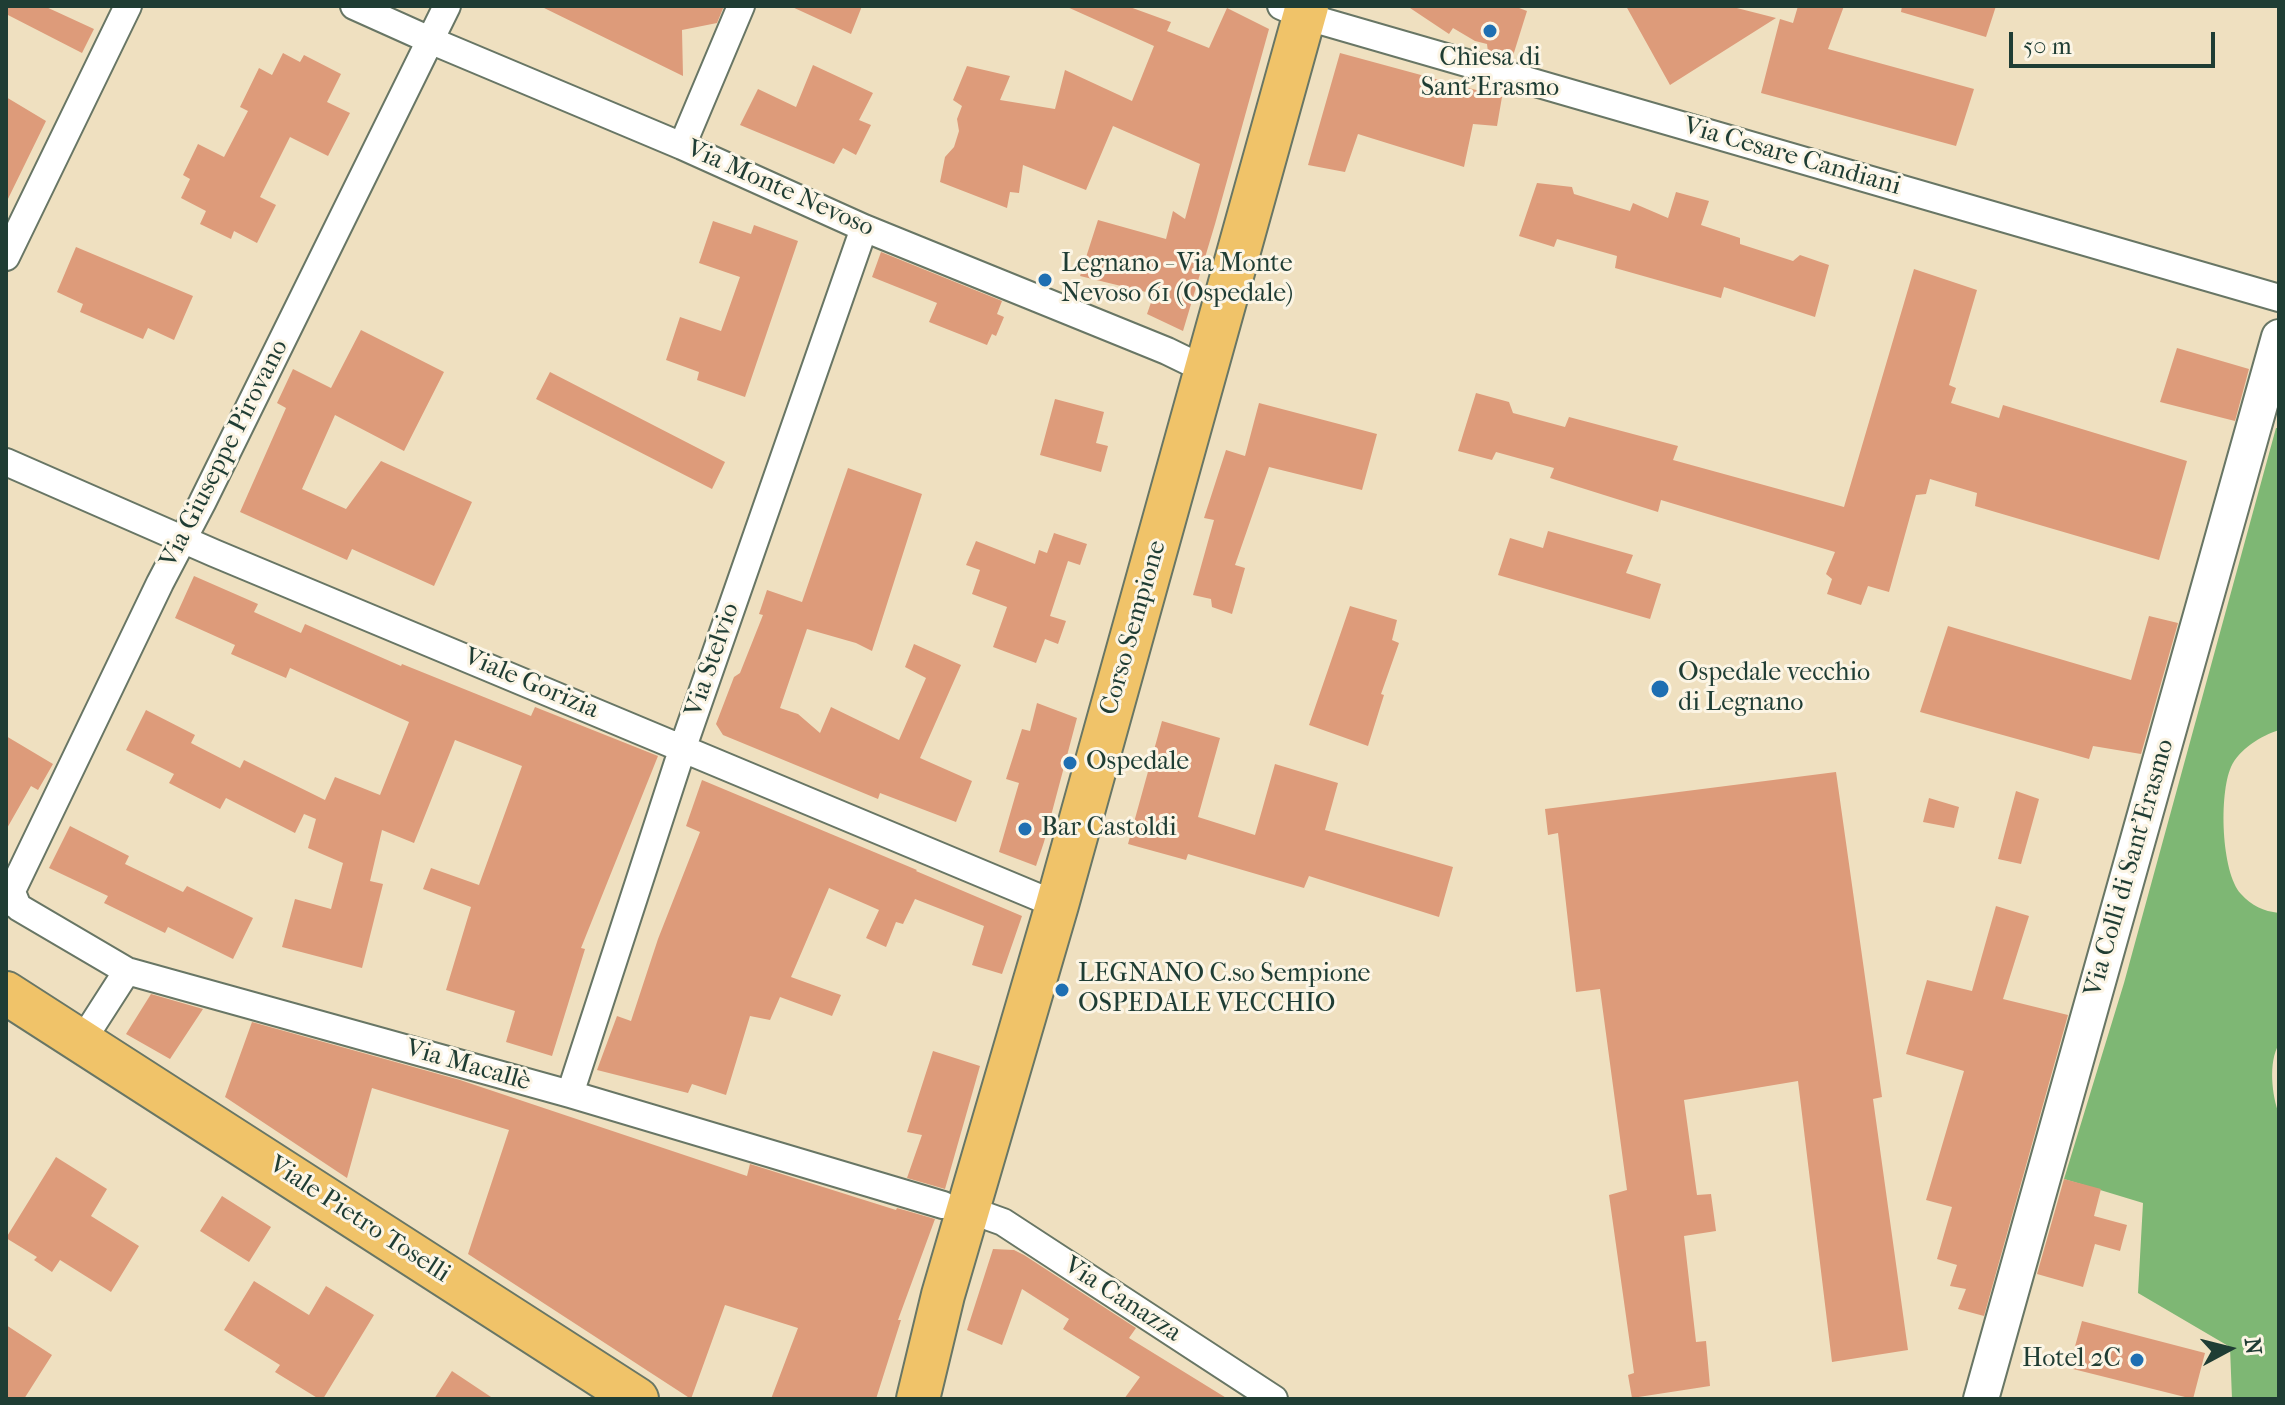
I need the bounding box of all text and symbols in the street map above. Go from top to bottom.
scale bar [2013,16,2219,66]
marker: Chiesa di Sant'Erasmo [1481,22,1499,40]
text: 50 m [2023,32,2072,60]
place label: Chiesa di Sant'Erasmo [1421,43,1559,104]
street label: Via Cesare Candiani [1680,111,1904,203]
street label: Via Monte Nevoso [682,134,878,244]
place label: Legnano - Via Monte Nevoso 61 (Ospedale) [1061,249,1293,310]
marker: Legnano - Via Monte Nevoso 61 (Ospedale) [1036,271,1054,289]
street label: Via Giuseppe Pirovano [154,335,296,573]
street label: Corso Sempione [1094,537,1174,719]
street label: Via Stelvio [679,599,747,721]
street label: Viale Gorizia [459,642,603,726]
place label: Ospedale vecchio di Legnano [1678,658,1870,720]
marker: Ospedale vecchio di Legnano [1649,678,1671,700]
street label: Via Colli di Sant'Erasmo [2078,736,2182,1000]
place label: Ospedale [1086,747,1189,779]
marker: Ospedale [1061,754,1079,772]
place label: Bar Castoldi [1041,813,1177,845]
marker: Bar Castoldi [1016,820,1034,838]
place label: LEGNANO C.so Sempione OSPEDALE VECCHIO [1078,959,1370,1020]
marker: LEGNANO C.so Sempione OSPEDALE VECCHIO [1053,981,1071,999]
street label: Via Macallè [402,1033,534,1099]
street label: Viale Pietro Toselli [263,1150,455,1290]
street label: Via Canazza [1057,1250,1187,1350]
north arrow [2189,1309,2269,1389]
text: N [2239,1336,2267,1356]
place label: Hotel 2C [2022,1344,2121,1376]
marker: Hotel 2C [2128,1351,2146,1369]

